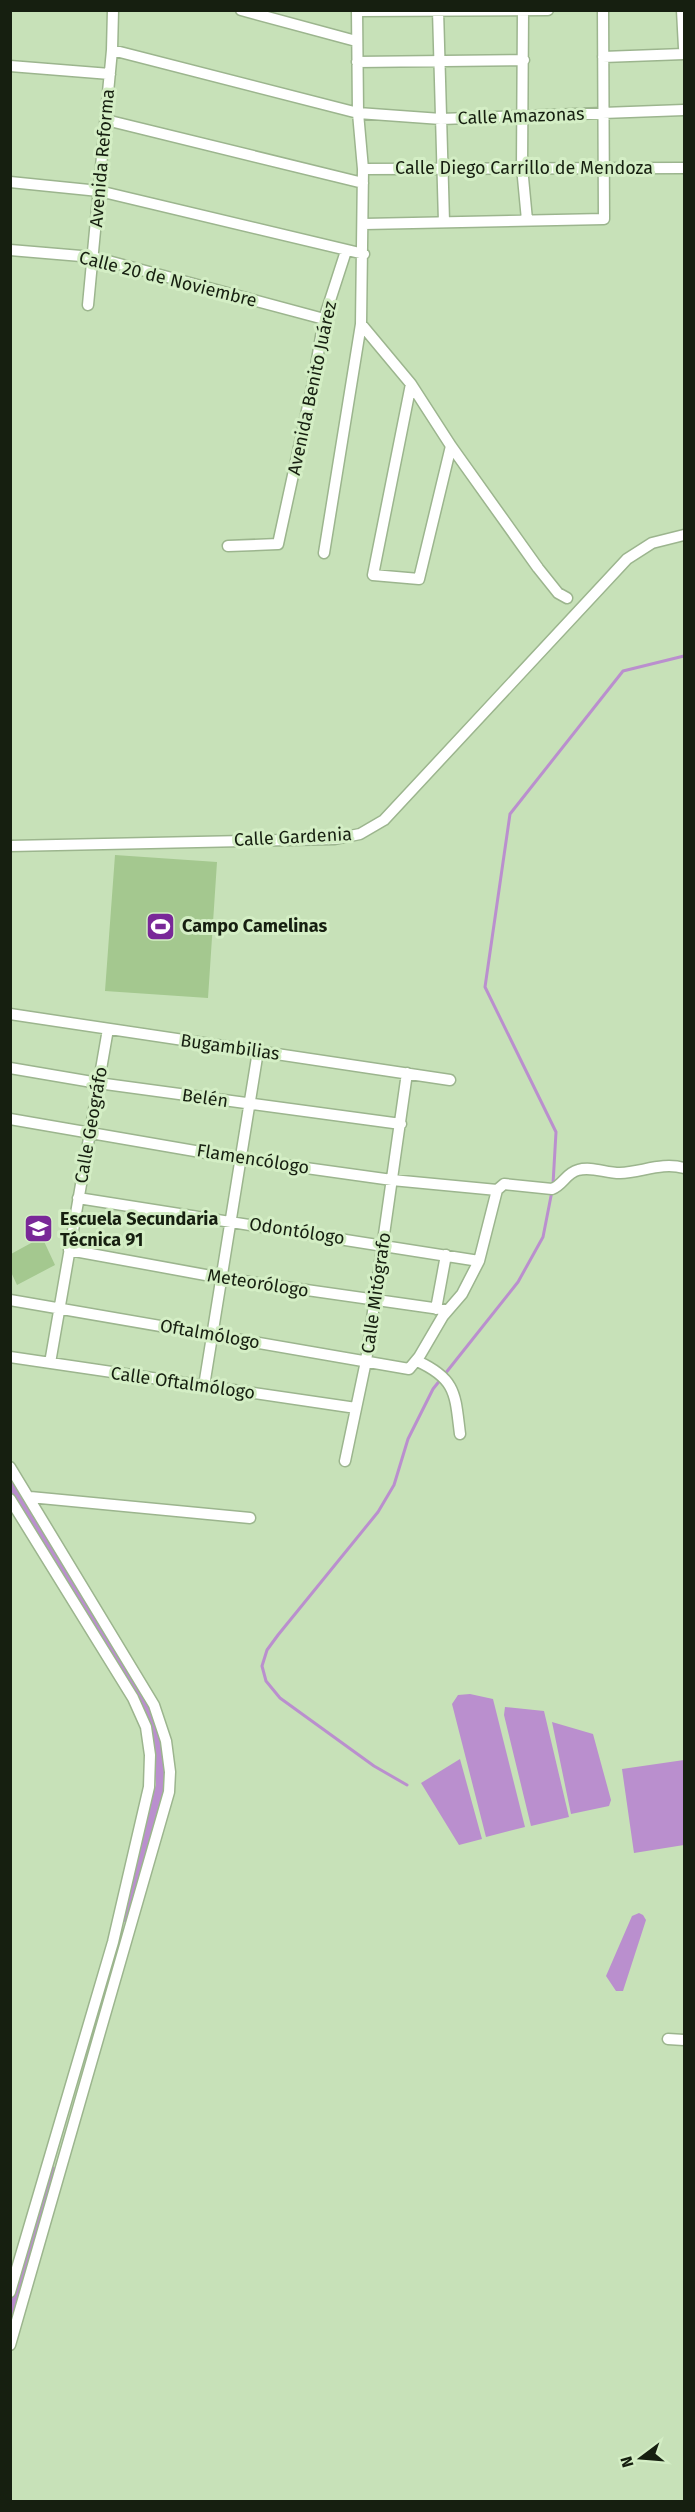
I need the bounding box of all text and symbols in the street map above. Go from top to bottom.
street label: Avenida Reforma [85,88,119,228]
street label: Calle Amazonas [457,103,585,129]
street label: Calle Diego Carrillo de Mendoza [395,157,653,179]
street label: Calle 20 de Noviembre [77,246,259,312]
street label: Avenida Benito Juárez [283,299,341,477]
street label: Calle Gardenia [233,823,353,851]
sports icon: Campo Camelinas [145,910,177,942]
place label: Campo Camelinas [182,915,327,937]
street label: Bugambilias [179,1029,281,1065]
street label: Calle Geográfo [70,1065,112,1185]
street label: Belén [181,1084,229,1112]
street label: Flamencólogo [195,1139,311,1179]
place label: Escuela Secundaria Técnica 91 [60,1208,218,1251]
school or university icon: Escuela Secundaria Técnica 91 [23,1213,55,1245]
street label: Odontólogo [248,1213,346,1249]
street label: Calle Mitógrafo [357,1231,395,1355]
street label: Meteorólogo [206,1264,310,1302]
street label: Oftalmólogo [158,1314,262,1354]
street label: Calle Oftalmólogo [109,1362,257,1404]
north arrow [611,2428,671,2488]
text: N [616,2454,638,2470]

